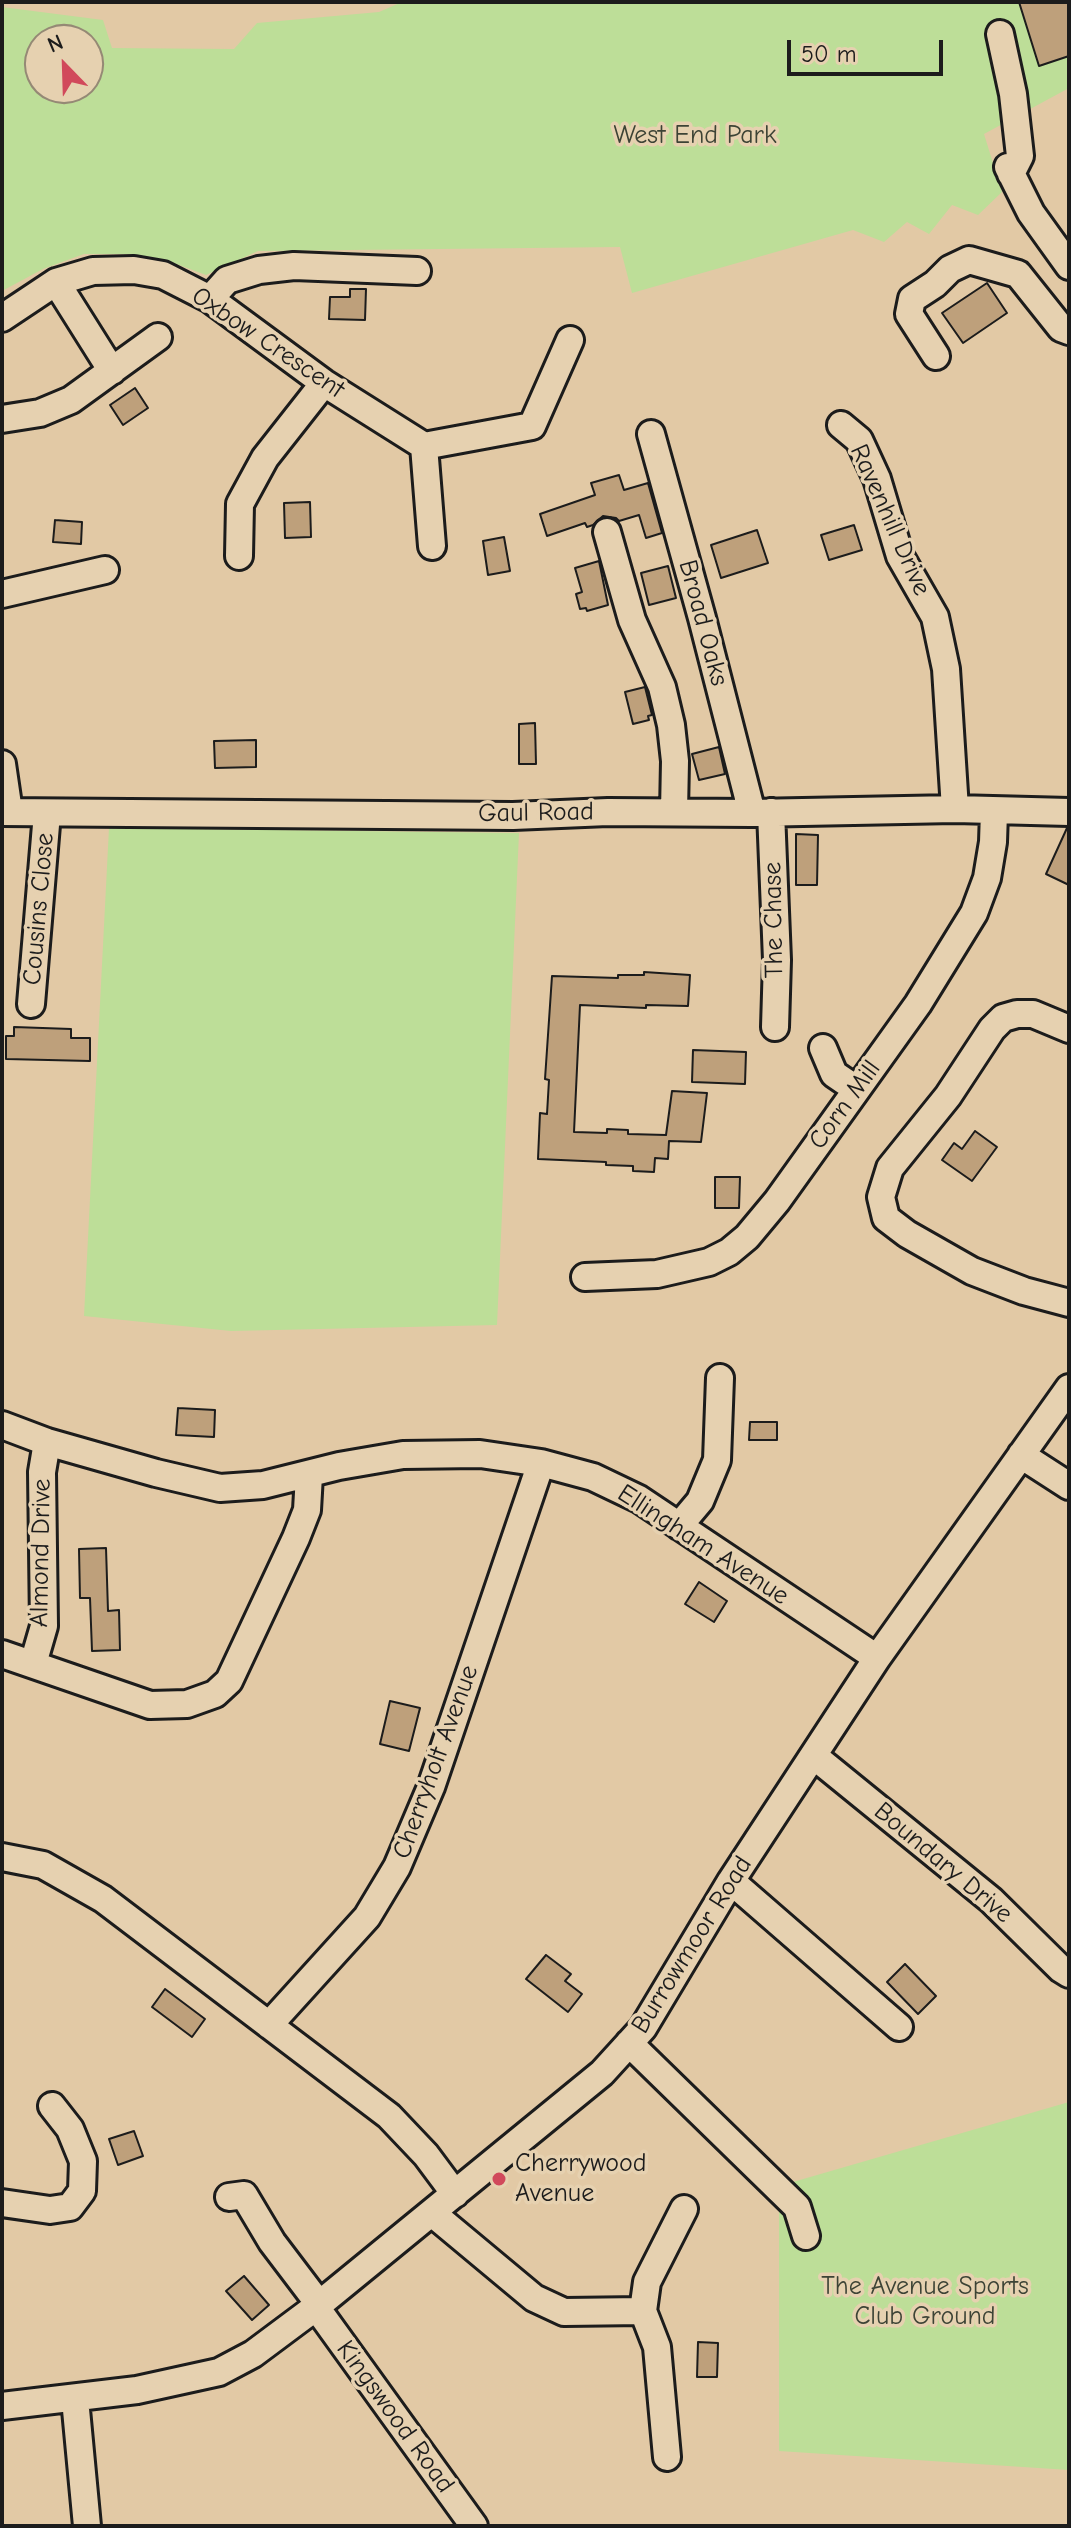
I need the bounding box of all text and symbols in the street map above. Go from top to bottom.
north arrow [24,24,104,104]
scale bar [791,24,947,74]
text: N [44,29,67,59]
text: 50 m [801,40,857,68]
park label: West End Park [613,120,777,152]
street label: Oxbow Crescent [186,280,350,406]
street label: Ravenhill Drive [843,440,937,600]
street label: Broad Oaks [671,557,735,689]
street label: Gaul Road [478,796,594,830]
street label: Cousins Close [17,832,61,986]
street label: The Chase [757,862,791,978]
street label: Corn Mill [802,1054,888,1156]
street label: Almond Drive [24,1478,58,1628]
street label: Ellingham Avenue [612,1478,794,1612]
street label: Cherryholt Avenue [386,1661,486,1863]
street label: Boundary Drive [867,1796,1019,1930]
street label: Burrowmoor Road [625,1851,759,2039]
place label: Cherrywood Avenue [515,2148,647,2210]
marker: Cherrywood Avenue [490,2170,508,2188]
park label: The Avenue Sports Club Ground [821,2271,1029,2332]
street label: Kingswood Road [329,2335,461,2499]

